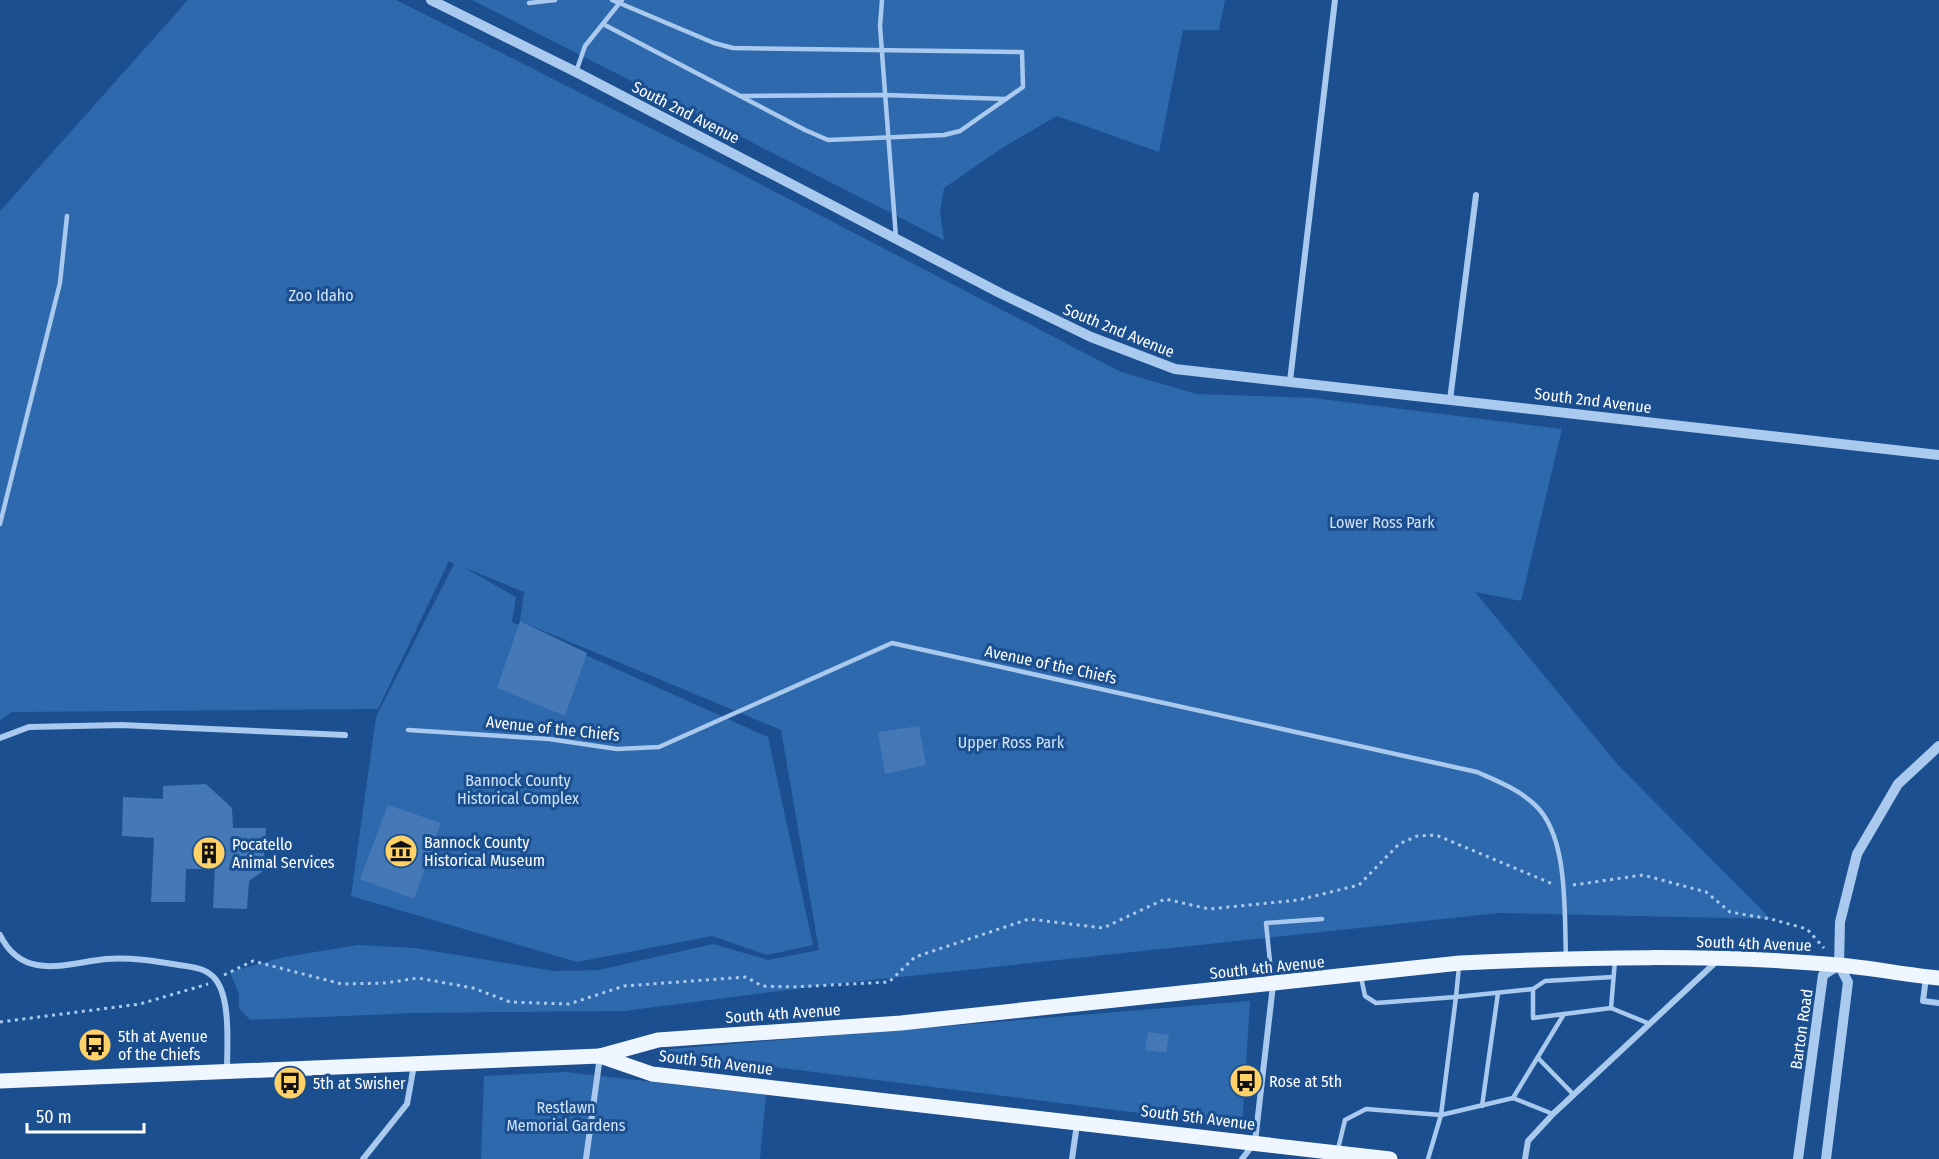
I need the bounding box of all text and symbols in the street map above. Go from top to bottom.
street label: South 2nd Avenue [629,77,743,148]
park label: Zoo Idaho [288,286,354,305]
street label: South 2nd Avenue [1061,300,1177,361]
street label: South 2nd Avenue [1533,384,1653,417]
park label: Lower Ross Park [1329,513,1435,532]
street label: Avenue of the Chiefs [983,641,1119,688]
street label: Avenue of the Chiefs [485,712,621,745]
park label: Upper Ross Park [958,733,1065,752]
park label: Bannock County Historical Complex [457,771,579,808]
museum icon: Bannock County Historical Museum [383,833,419,869]
place label: Bannock County Historical Museum [424,833,545,870]
building icon: Pocatello Animal Services [191,835,227,871]
place label: Pocatello Animal Services [232,835,335,872]
street label: South 4th Avenue [1696,932,1812,955]
street label: South 4th Avenue [1209,952,1326,983]
street label: Barton Road [1786,988,1817,1070]
street label: South 4th Avenue [725,1000,841,1027]
bus stop icon: 5th at Avenue of the Chiefs [77,1027,113,1063]
place label: 5th at Avenue of the Chiefs [118,1027,208,1064]
street label: South 5th Avenue [658,1046,774,1079]
bus stop icon: Rose at 5th [1228,1063,1264,1099]
bus stop icon: 5th at Swisher [272,1065,308,1101]
place label: Rose at 5th [1269,1072,1342,1091]
place label: 5th at Swisher [313,1074,406,1093]
scale bar [27,1096,144,1134]
park label: Restlawn Memorial Gardens [506,1098,626,1135]
street label: South 5th Avenue [1140,1101,1256,1134]
text: 50 m [36,1106,72,1128]

